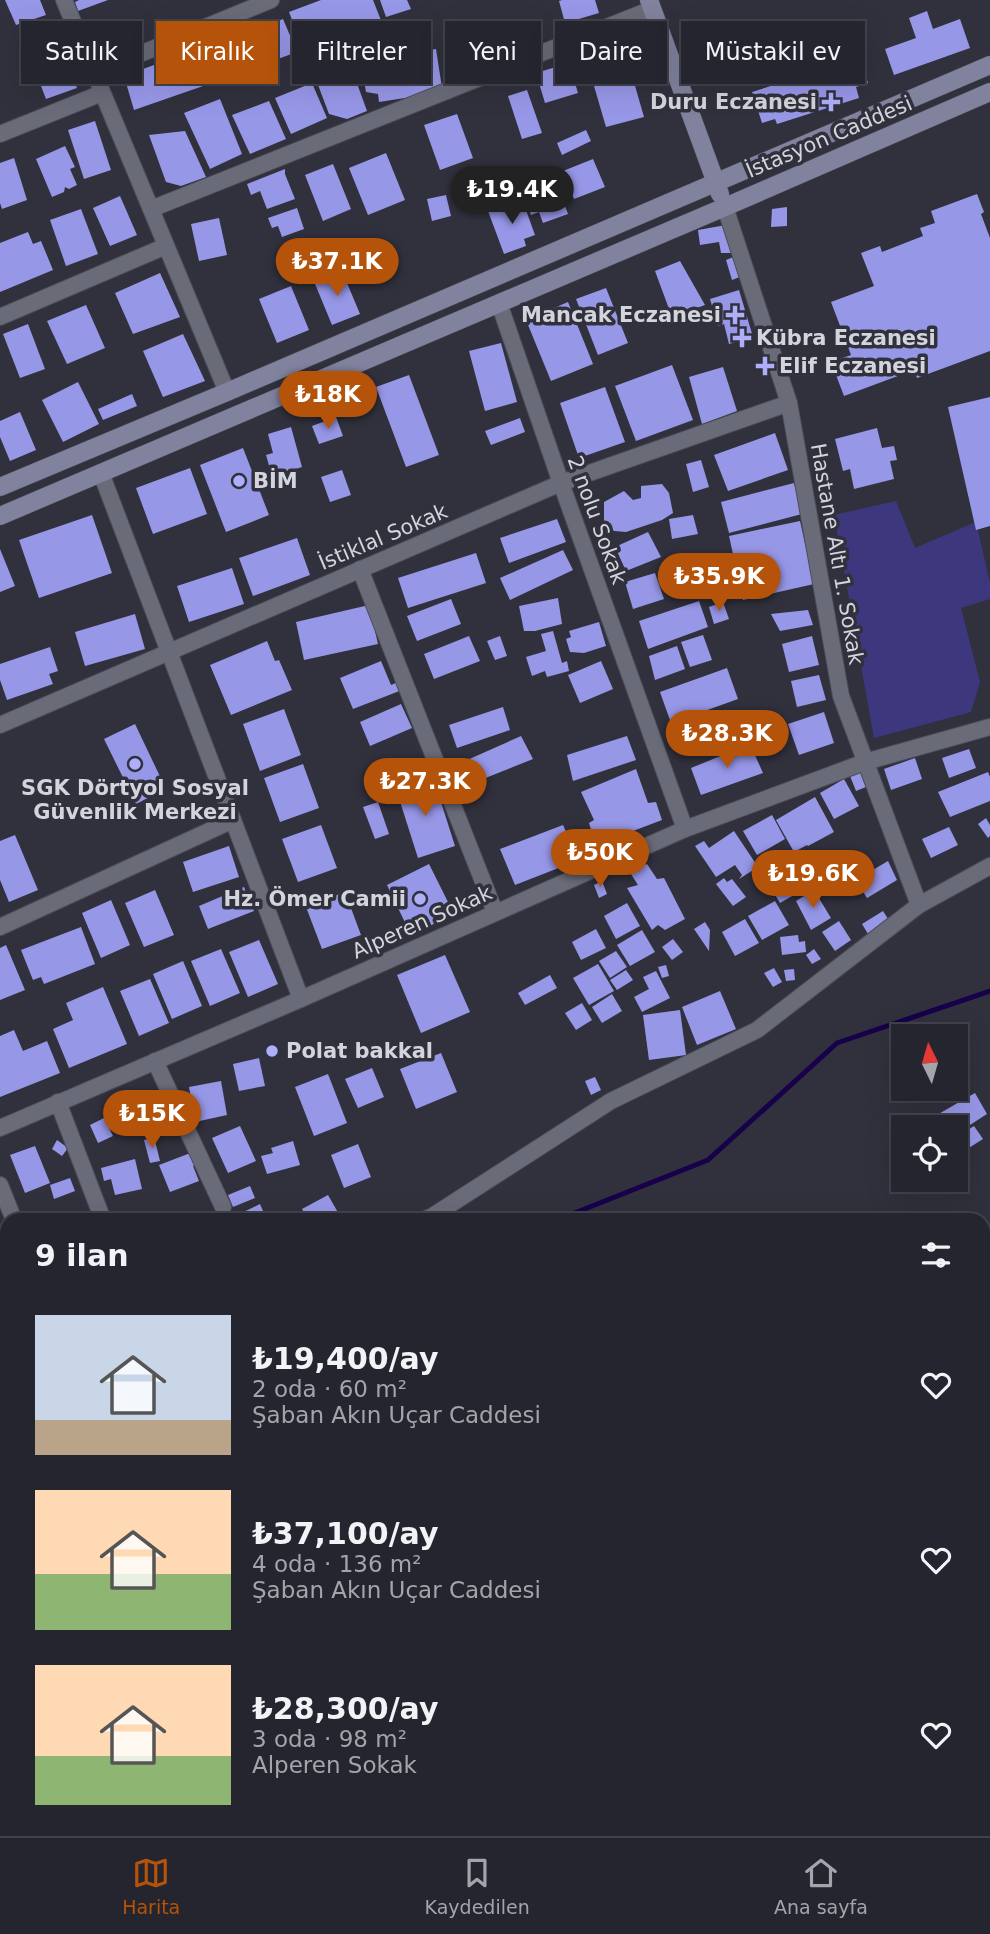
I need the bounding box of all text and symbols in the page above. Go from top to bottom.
chip: Satılık [21,21,142,84]
chip: Kiralık [156,21,278,84]
chip: Filtreler [292,21,431,84]
chip: Yeni [445,21,541,84]
chip: Daire [555,21,667,84]
chip: Müstakil ev [681,21,865,84]
place label: Duru Eczanesi [650,90,817,114]
street label: İstasyon Caddesi [742,90,916,183]
marker: Duru Eczanesi [823,94,839,110]
pin: ₺19.4K [455,166,569,226]
text: ₺19.4K [467,176,557,202]
pin: ₺37.1K [280,238,394,298]
text: ₺37.1K [292,248,382,274]
place label: Mancak Eczanesi [521,303,721,327]
marker: Mancak Eczanesi [727,307,743,323]
place label: Kübra Eczanesi [756,326,936,350]
marker: Kübra Eczanesi [734,330,750,346]
place label: Elif Eczanesi [779,354,926,378]
marker: Elif Eczanesi [757,358,773,374]
pin: ₺18K [287,372,369,431]
text: ₺18K [295,381,361,407]
street label: Hastane Altı 1. Sokak [806,441,868,667]
street label: 2 nolu Sokak [563,452,632,588]
place label: BİM [253,468,298,493]
marker: BİM [231,473,247,489]
street label: İstiklal Sokak [315,498,452,575]
pin: ₺35.9K [662,554,776,613]
text: ₺35.9K [674,563,764,589]
pin: ₺28.3K [670,710,784,770]
text: ₺28.3K [682,720,772,746]
marker: SGK Dörtyol Sosyal Güvenlik Merkezi [127,756,143,772]
pin: ₺27.3K [368,758,482,818]
text: ₺27.3K [380,768,470,794]
place label: SGK Dörtyol Sosyal Güvenlik Merkezi [21,776,249,824]
pin: ₺50K [559,830,641,889]
text: ₺50K [567,839,633,865]
pin: ₺19.6K [756,850,870,910]
text: ₺19.6K [768,860,858,886]
street label: Alperen Sokak [348,880,496,964]
place label: Hz. Ömer Camii [223,886,406,911]
marker: Hz. Ömer Camii [412,891,428,907]
north arrow [891,1024,968,1101]
map controls [891,1024,968,1192]
place label: Polat bakkal [286,1039,433,1063]
marker: Polat bakkal [264,1043,280,1059]
pin: ₺15K [111,1090,193,1150]
text: ₺15K [119,1100,185,1126]
button: locate [891,1115,968,1192]
icon: filters [917,1236,955,1274]
text: 9 ilan [35,1238,129,1273]
text: ₺19,400/ay [252,1341,438,1376]
icon: home [91,1343,175,1427]
icon: heart [917,1366,955,1404]
text: 2 oda · 60 m² [252,1376,407,1402]
text: Şaban Akın Uçar Caddesi [252,1402,541,1428]
text: ₺37,100/ay [252,1516,438,1551]
icon: home [91,1518,175,1602]
icon: heart [917,1541,955,1579]
text: 4 oda · 136 m² [252,1551,421,1577]
text: Şaban Akın Uçar Caddesi [252,1577,541,1603]
text: ₺28,300/ay [252,1691,438,1726]
icon: home [91,1693,175,1777]
icon: heart [917,1716,955,1754]
text: 3 oda · 98 m² [252,1726,407,1752]
text: Alperen Sokak [252,1752,417,1778]
tab: Harita [122,1854,180,1918]
tab: Kaydedilen [425,1854,530,1918]
tab: Ana sayfa [774,1854,868,1918]

